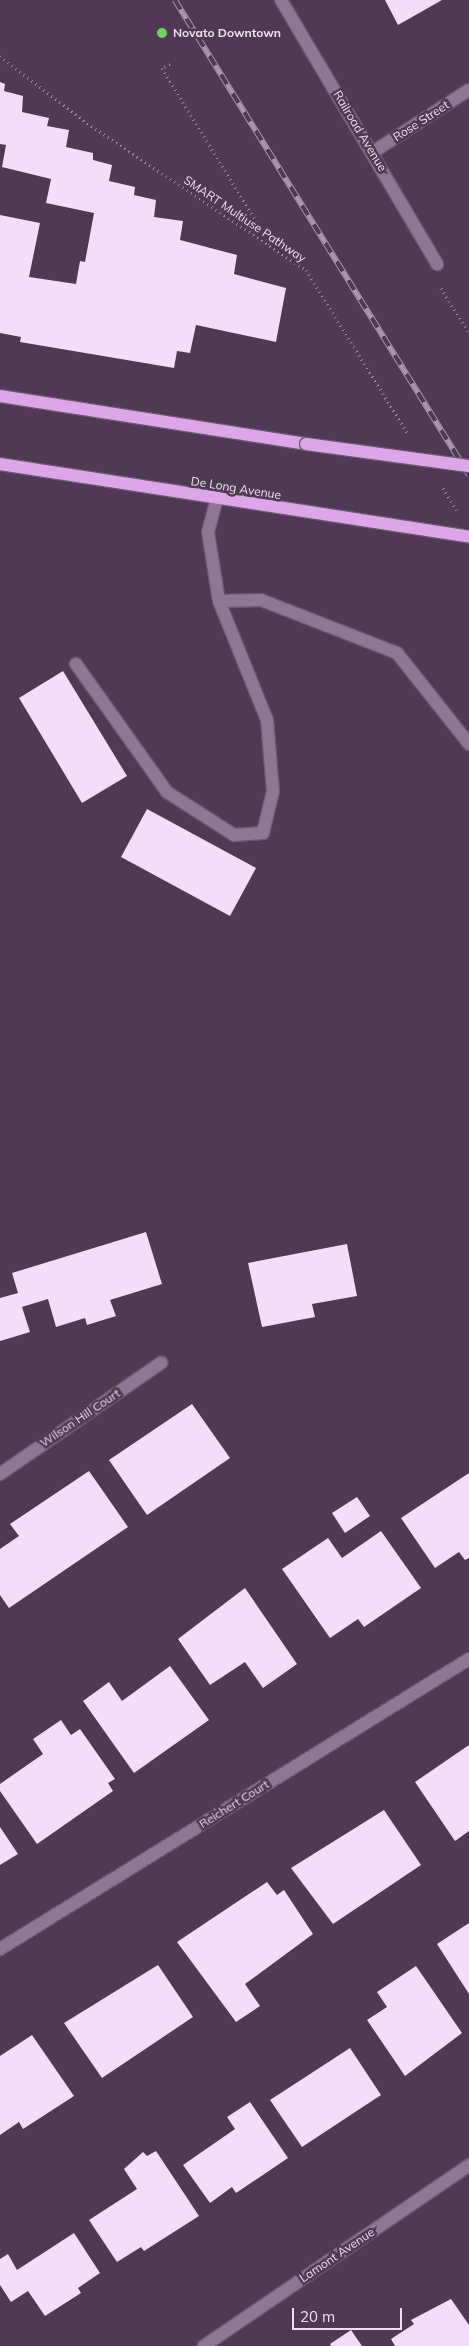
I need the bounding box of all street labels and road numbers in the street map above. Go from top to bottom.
street label: Railroad Avenue [330,88,390,174]
street label: Rose Street [390,98,452,144]
street label: SMART Multiuse Pathway [181,173,309,265]
street label: De Long Avenue [190,474,282,502]
street label: Wilson Hill Court [37,1386,123,1450]
street label: Reichert Court [196,1777,272,1831]
street label: Lamont Avenue [297,2225,377,2285]

